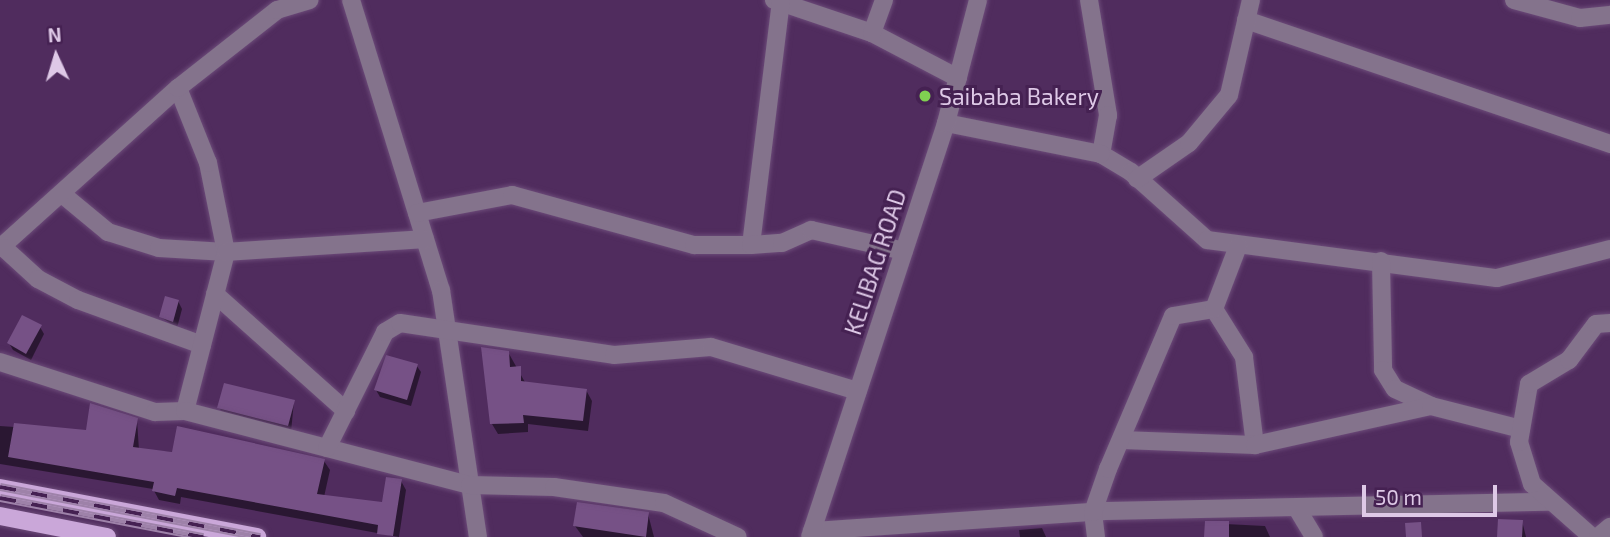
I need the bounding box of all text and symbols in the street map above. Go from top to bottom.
north arrow [21,21,91,91]
text: N [47,23,62,47]
place label: Saibaba Bakery [939,82,1099,110]
marker: Saibaba Bakery [917,88,933,104]
street label: KELIBAG ROAD [839,186,911,338]
scale bar [1365,470,1500,514]
text: 50 m [1375,484,1422,509]

